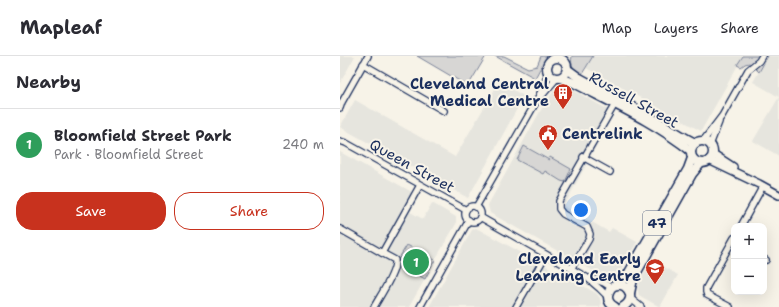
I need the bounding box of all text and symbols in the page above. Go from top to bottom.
text: Mapleaf [20,15,102,40]
text: Map [602,19,632,37]
text: Layers [654,19,698,37]
text: Share [720,19,759,37]
street label: Russell Street [586,67,682,133]
text: Nearby [16,71,81,93]
place label: Cleveland Central Medical Centre [410,74,549,111]
building icon: Cleveland Central Medical Centre [552,82,574,110]
public building icon: Centrelink [537,123,559,151]
place label: Centrelink [562,124,643,144]
text: Bloomfield Street Park [54,126,232,146]
street label: Queen Street [366,134,458,198]
text: 1 [26,136,32,153]
text: 240 m [282,136,324,153]
text: Park · Bloomfield Street [54,146,203,163]
button: Save [16,192,166,230]
button: Share [174,192,324,230]
your location [571,200,591,220]
road number: 47 [643,211,671,235]
map controls [731,223,767,295]
button: + [731,223,767,259]
pin: 1 [403,247,429,277]
place label: Cleveland Early Learning Centre [515,249,641,286]
school or university icon: Cleveland Early Learning Centre [644,257,666,285]
button: − [731,259,767,295]

